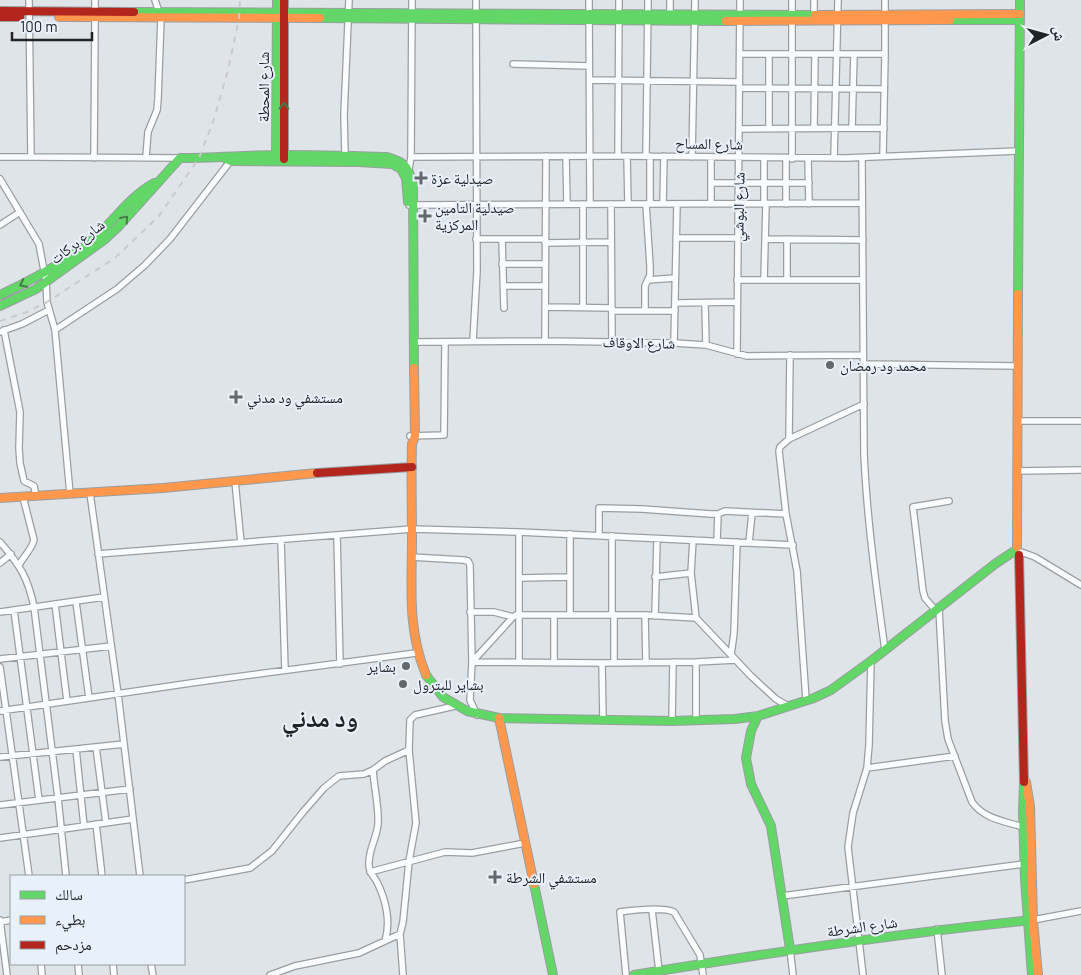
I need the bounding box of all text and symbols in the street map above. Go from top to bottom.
scale bar [12,10,92,42]
north arrow [1021,10,1071,60]
text: 100 m [20,17,58,35]
text: ش [1049,25,1069,42]
street label: شارع المحطة [254,52,274,122]
one-way arrow [279,102,289,110]
street label: شارع المساح [675,133,743,155]
place label: صيدلية عزة [431,169,493,188]
marker: صيدلية عزة [415,172,427,184]
street label: شارع البوشي [728,172,751,242]
place label: صيدلية التامين المركزية [435,198,515,234]
marker: صيدلية التامين المركزية [419,210,431,222]
street label: شارع بركات [46,215,109,269]
one-way arrow [119,216,128,225]
one-way arrow [19,278,28,288]
street label: شارع الاوقاف [602,332,676,354]
place label: محمد ود رمضان [840,356,926,376]
marker: محمد ود رمضان [824,359,836,371]
place label: مستشفي ود مدني [247,388,343,410]
marker: مستشفي ود مدني [229,390,243,404]
place label: بشاير [366,657,396,676]
marker: بشاير [400,660,412,672]
place label: بشاير للبترول [413,675,484,695]
marker: بشاير للبترول [397,678,409,690]
district label: ود مدني [282,702,358,738]
place label: مستشفي الشرطة [506,868,597,890]
marker: مستشفي الشرطة [488,870,502,884]
legend [10,875,185,965]
text: سالك [55,885,83,903]
text: بطيء [55,910,85,932]
street label: شارع الشرطة [826,912,899,942]
text: مزدحم [55,935,92,955]

